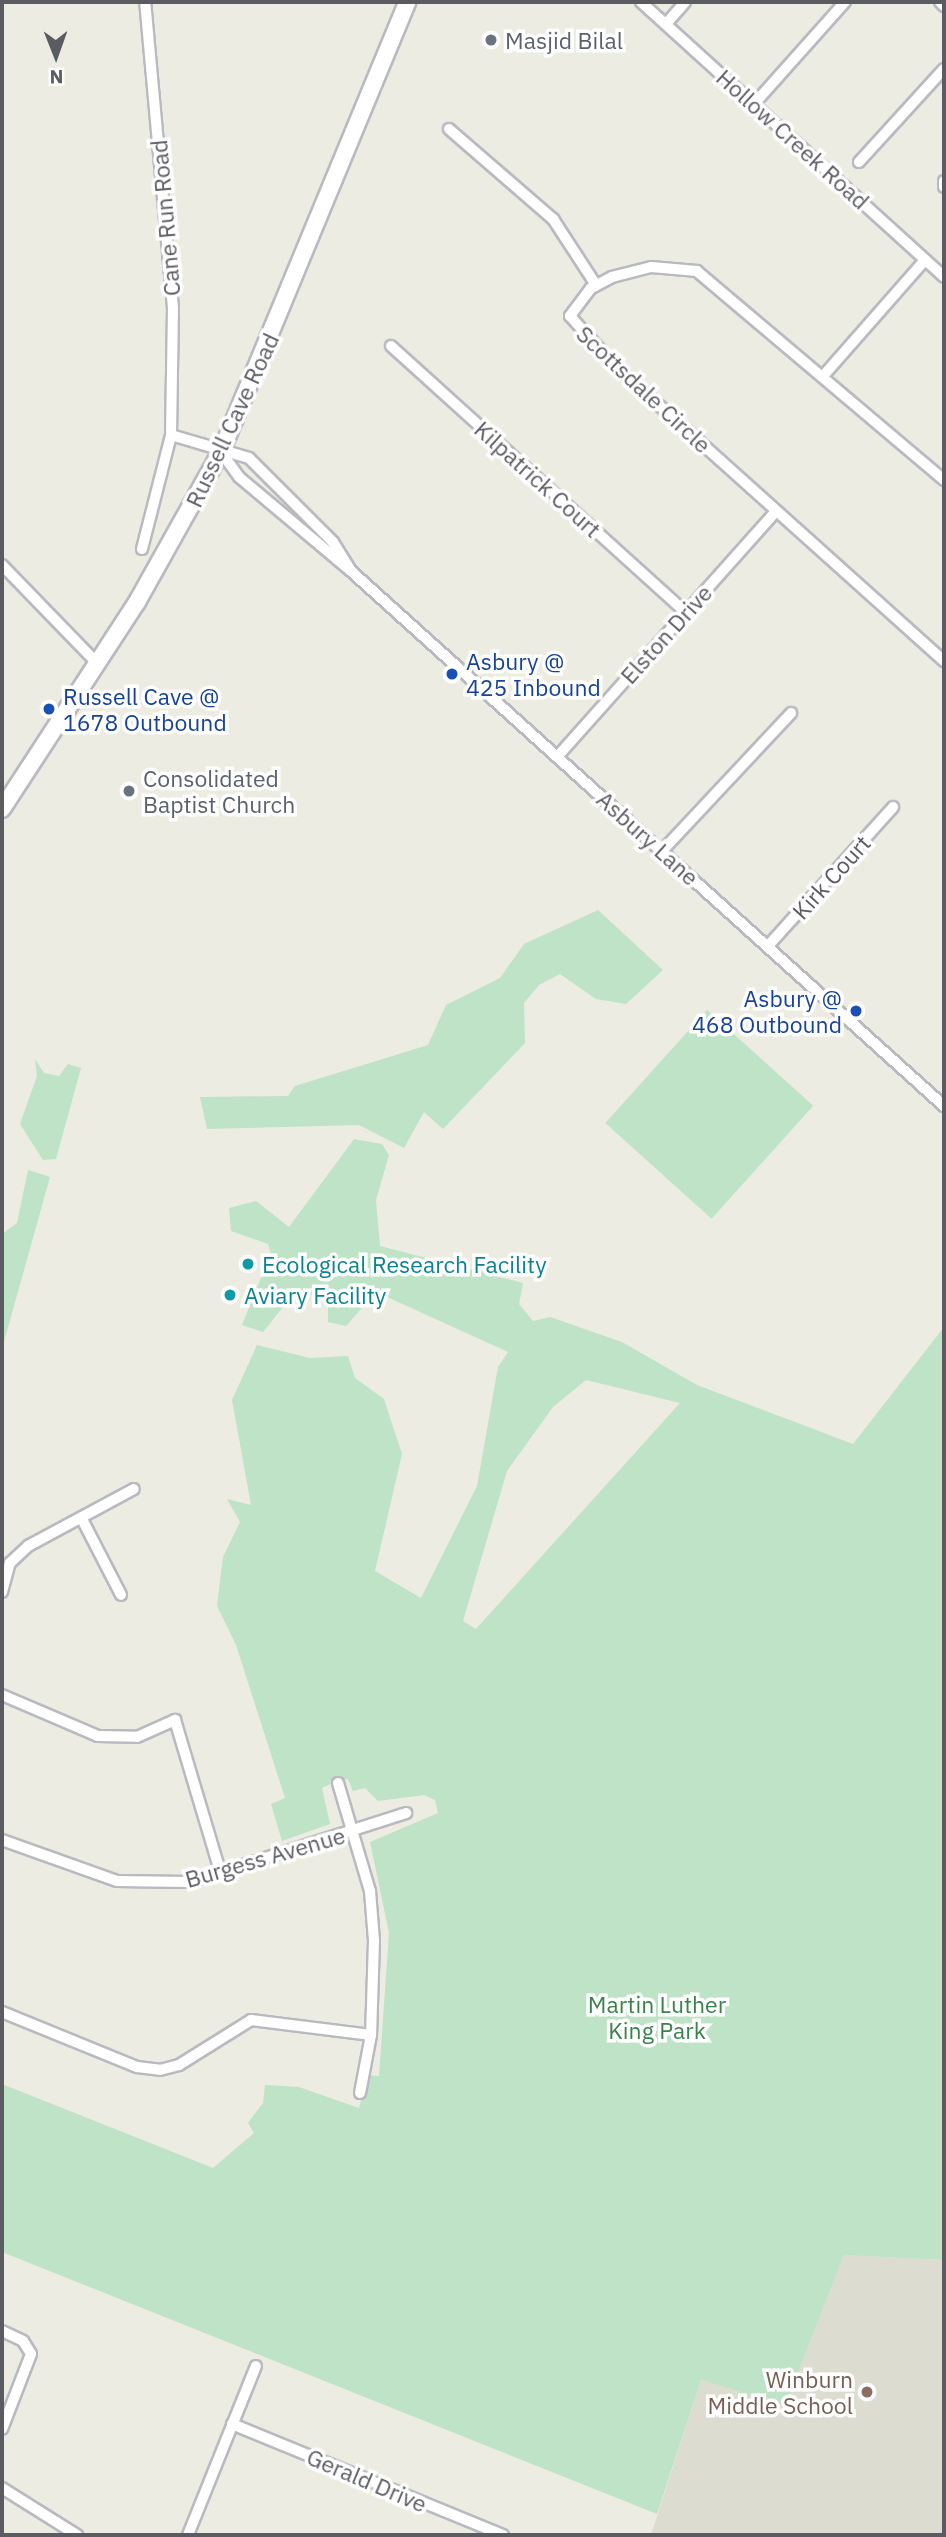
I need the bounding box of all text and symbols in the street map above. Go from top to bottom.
north arrow [21,21,91,91]
place label: Masjid Bilal [505,26,623,54]
marker: Masjid Bilal [483,32,499,48]
street label: Hollow Creek Road [711,63,875,215]
text: N [49,65,63,89]
street label: Cane Run Road [144,139,186,297]
street label: Scottsdale Circle [571,320,717,458]
street label: Russell Cave Road [180,329,284,511]
street label: Kilpatrick Court [469,415,607,543]
street label: Elston Drive [614,579,718,689]
place label: Asbury @ 425 Inbound [466,647,601,701]
marker: Asbury @ 425 Inbound [444,666,460,682]
place label: Russell Cave @ 1678 Outbound [63,682,227,736]
marker: Russell Cave @ 1678 Outbound [41,701,57,717]
place label: Consolidated Baptist Church [143,764,295,818]
marker: Consolidated Baptist Church [121,783,137,799]
street label: Asbury Lane [591,785,705,891]
street label: Kirk Court [786,829,876,925]
place label: Asbury @ 468 Outbound [692,984,842,1038]
marker: Asbury @ 468 Outbound [848,1003,864,1019]
place label: Ecological Research Facility [262,1250,547,1278]
marker: Ecological Research Facility [240,1256,256,1272]
place label: Aviary Facility [244,1281,386,1309]
marker: Aviary Facility [222,1287,238,1303]
street label: Burgess Avenue [182,1821,348,1893]
park label: Martin Luther King Park [588,1990,726,2044]
place label: Winburn Middle School [708,2365,853,2419]
marker: Winburn Middle School [859,2384,875,2400]
street label: Gerald Drive [303,2442,431,2518]

